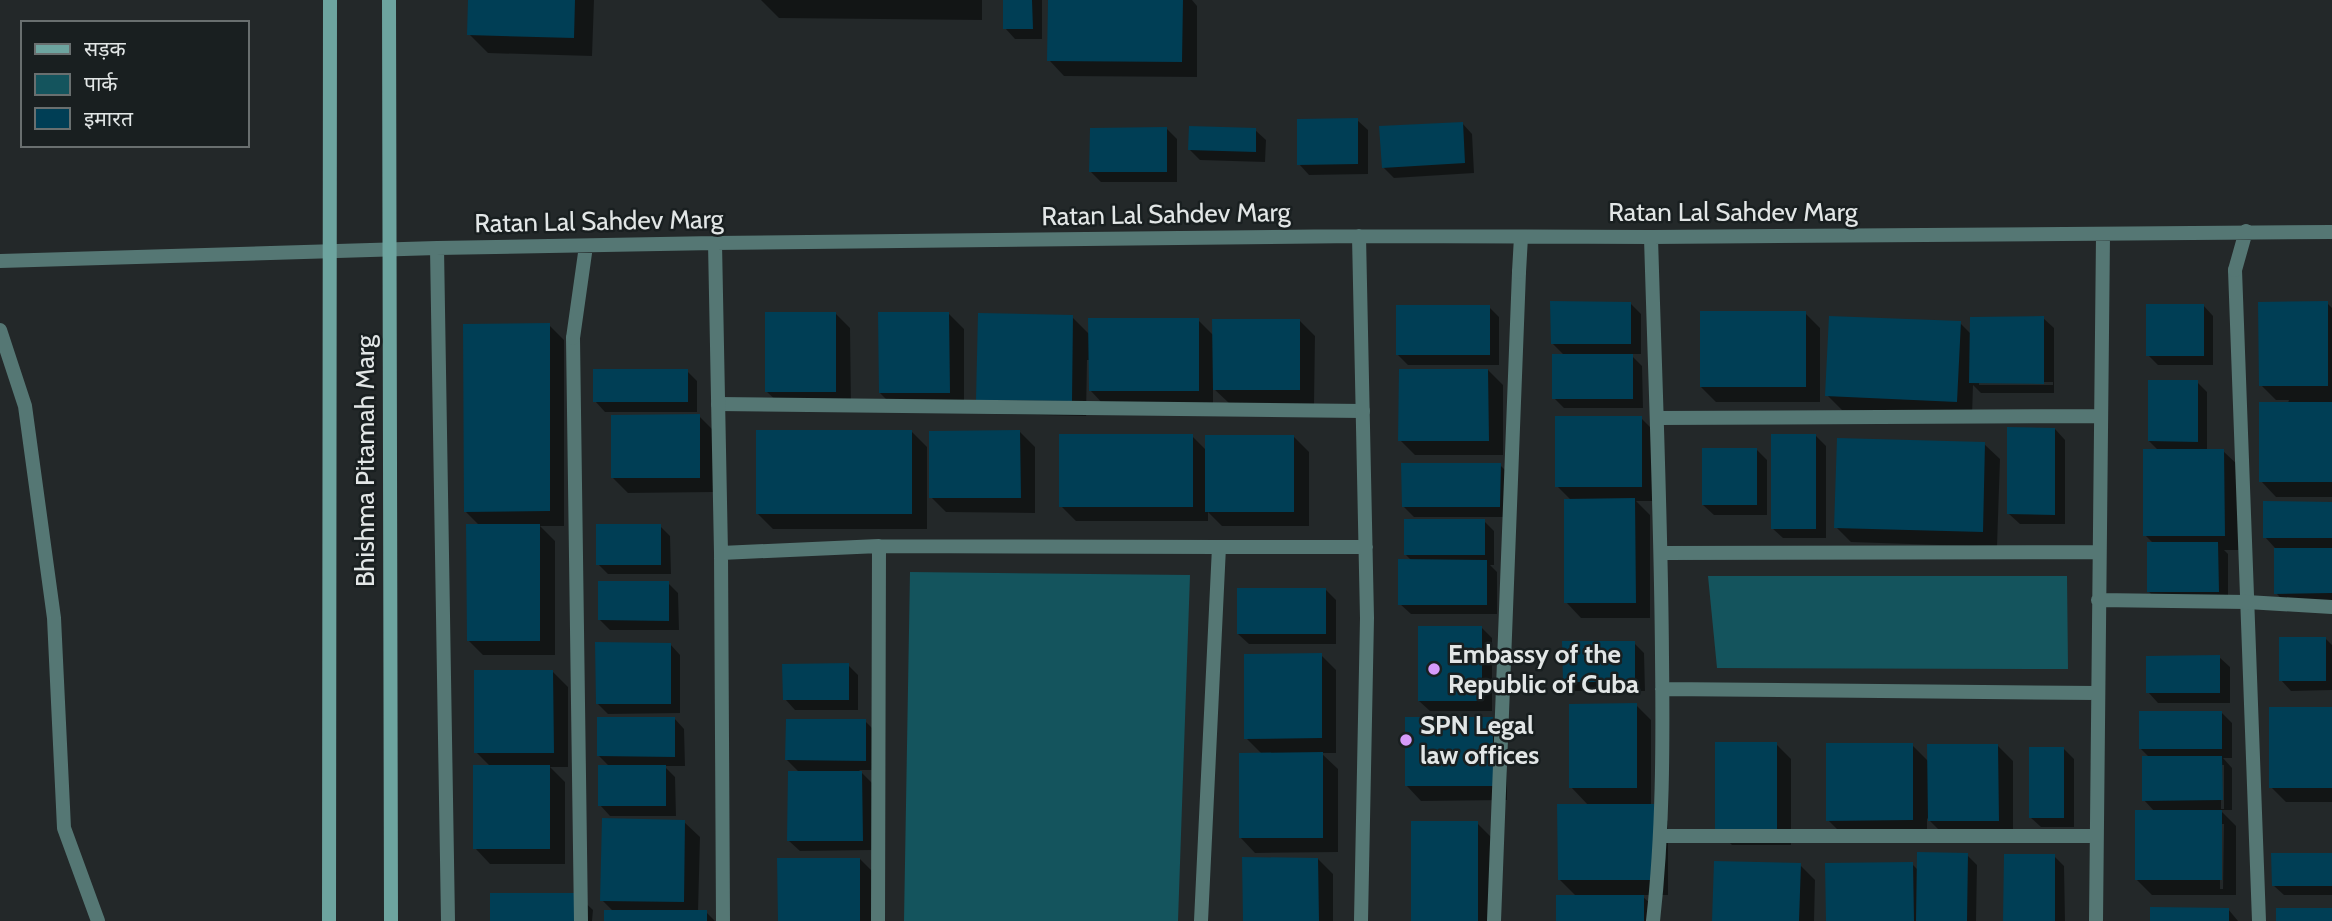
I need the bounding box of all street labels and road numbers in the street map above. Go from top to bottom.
street label: Ratan Lal Sahdev Marg [1041,196,1292,232]
street label: Ratan Lal Sahdev Marg [1608,196,1859,228]
street label: Ratan Lal Sahdev Marg [474,203,725,239]
street label: Bhishma Pitamah Marg [349,334,381,587]

